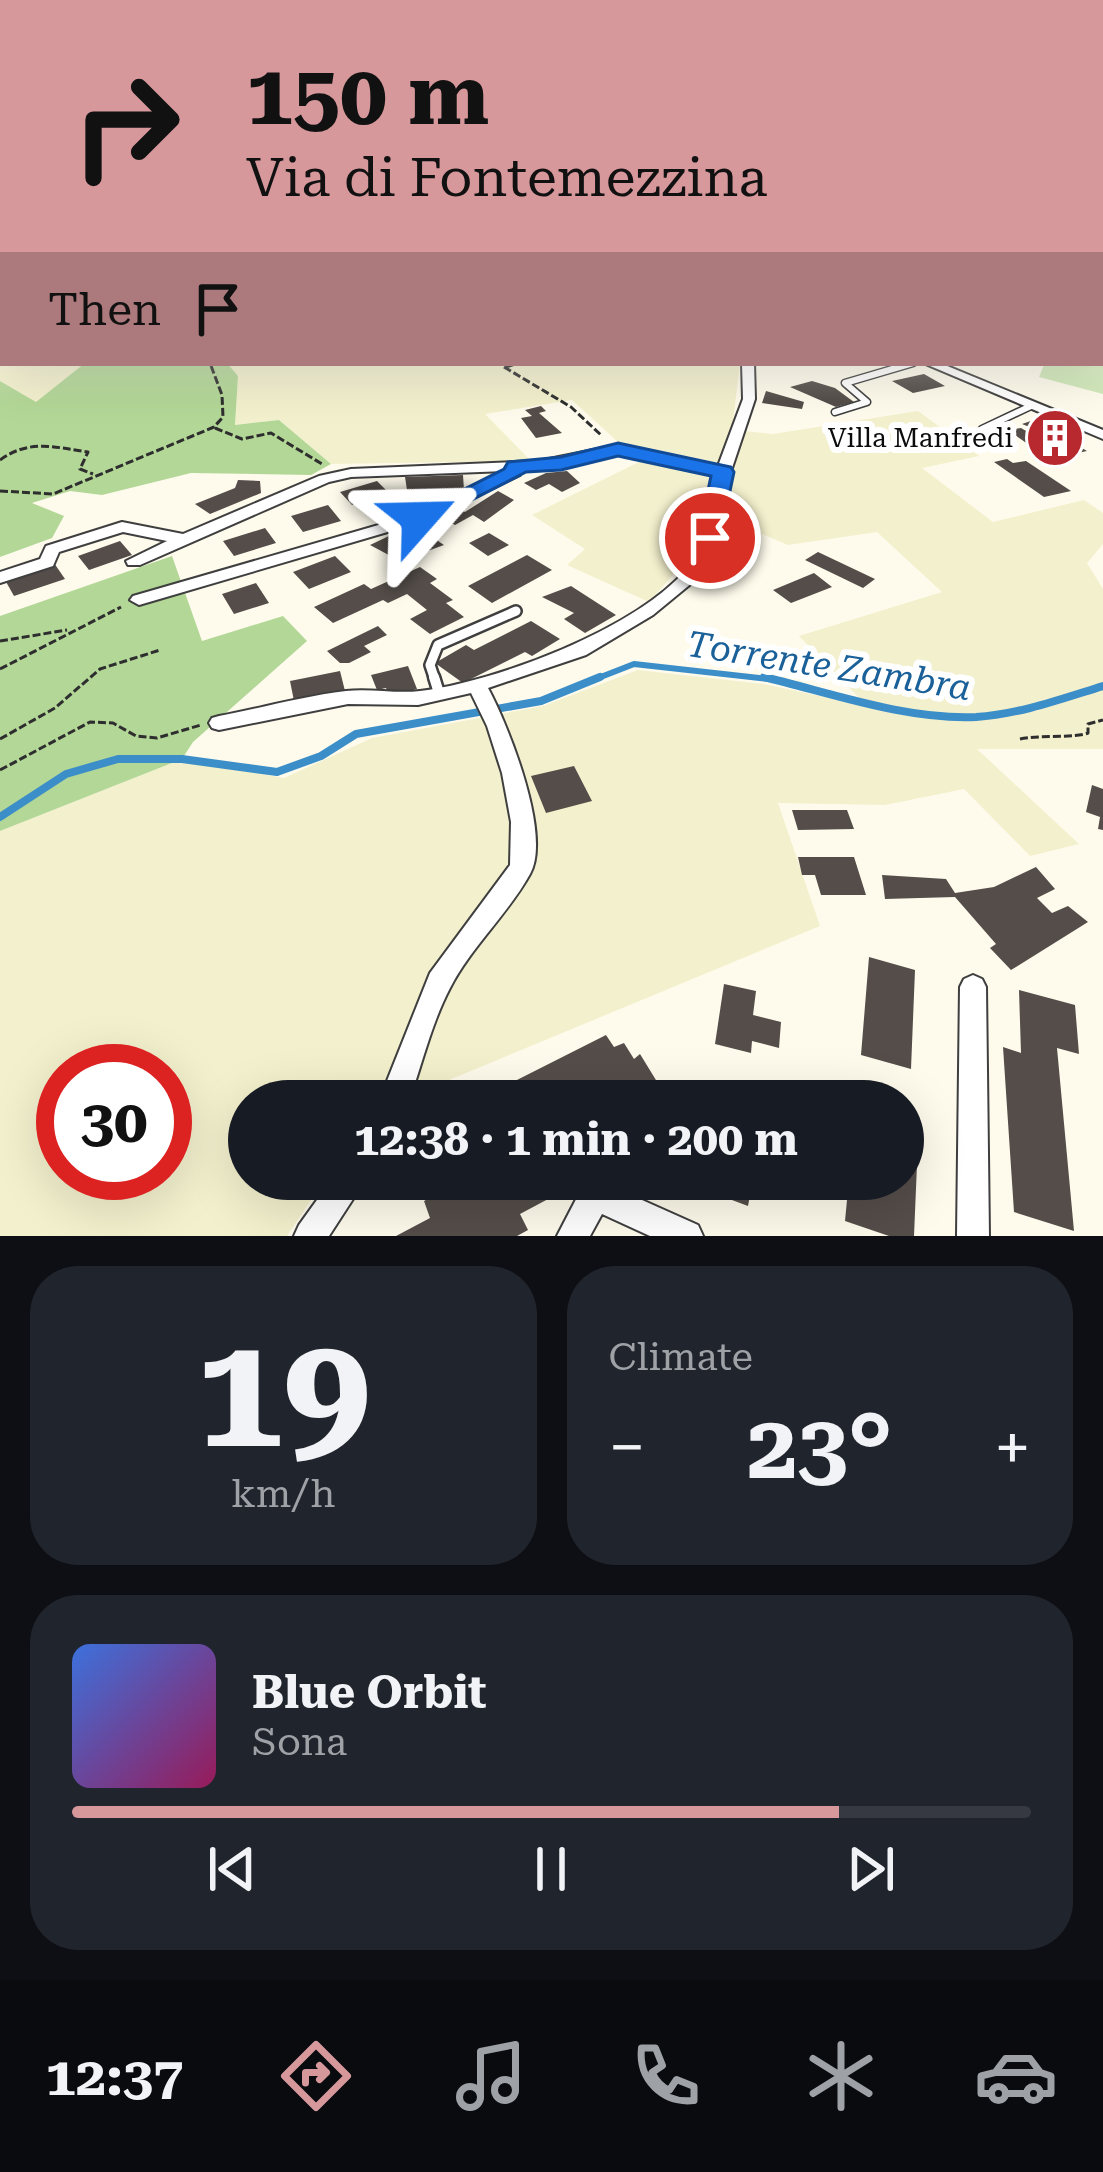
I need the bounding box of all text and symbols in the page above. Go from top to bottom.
text: 150 m [246,46,489,144]
icon: right [48,48,204,204]
text: Via di Fontemezzina [246,146,768,209]
icon: arrive [185,276,251,342]
text: Then [48,283,161,336]
building icon: Villa Manfredi [1024,407,1086,469]
place label: Villa Manfredi [828,422,1013,454]
position arrow [356,455,482,581]
pin [659,487,761,589]
icon: arrive [677,505,743,571]
water label: Torrente Zambra [684,623,974,709]
speed limit sign: 30 [36,1044,192,1200]
text: 12:38 · 1 min · 200 m [354,1113,798,1166]
text: 19 [196,1301,371,1484]
text: Climate [609,1334,753,1380]
text: 23° [747,1395,893,1500]
text: − [609,1409,645,1486]
text: + [994,1409,1031,1486]
text: km/h [231,1471,335,1517]
text: Blue Orbit [252,1666,487,1719]
text: Sona [252,1719,347,1765]
icon: previous [199,1836,265,1902]
icon: pause [518,1836,584,1902]
icon: next [838,1836,904,1902]
icon: directions [274,2034,358,2118]
icon: music [449,2034,533,2118]
icon: phone [624,2034,708,2118]
icon: climate [799,2034,883,2118]
icon: car [974,2034,1058,2118]
text: 12:37 [45,2045,183,2108]

